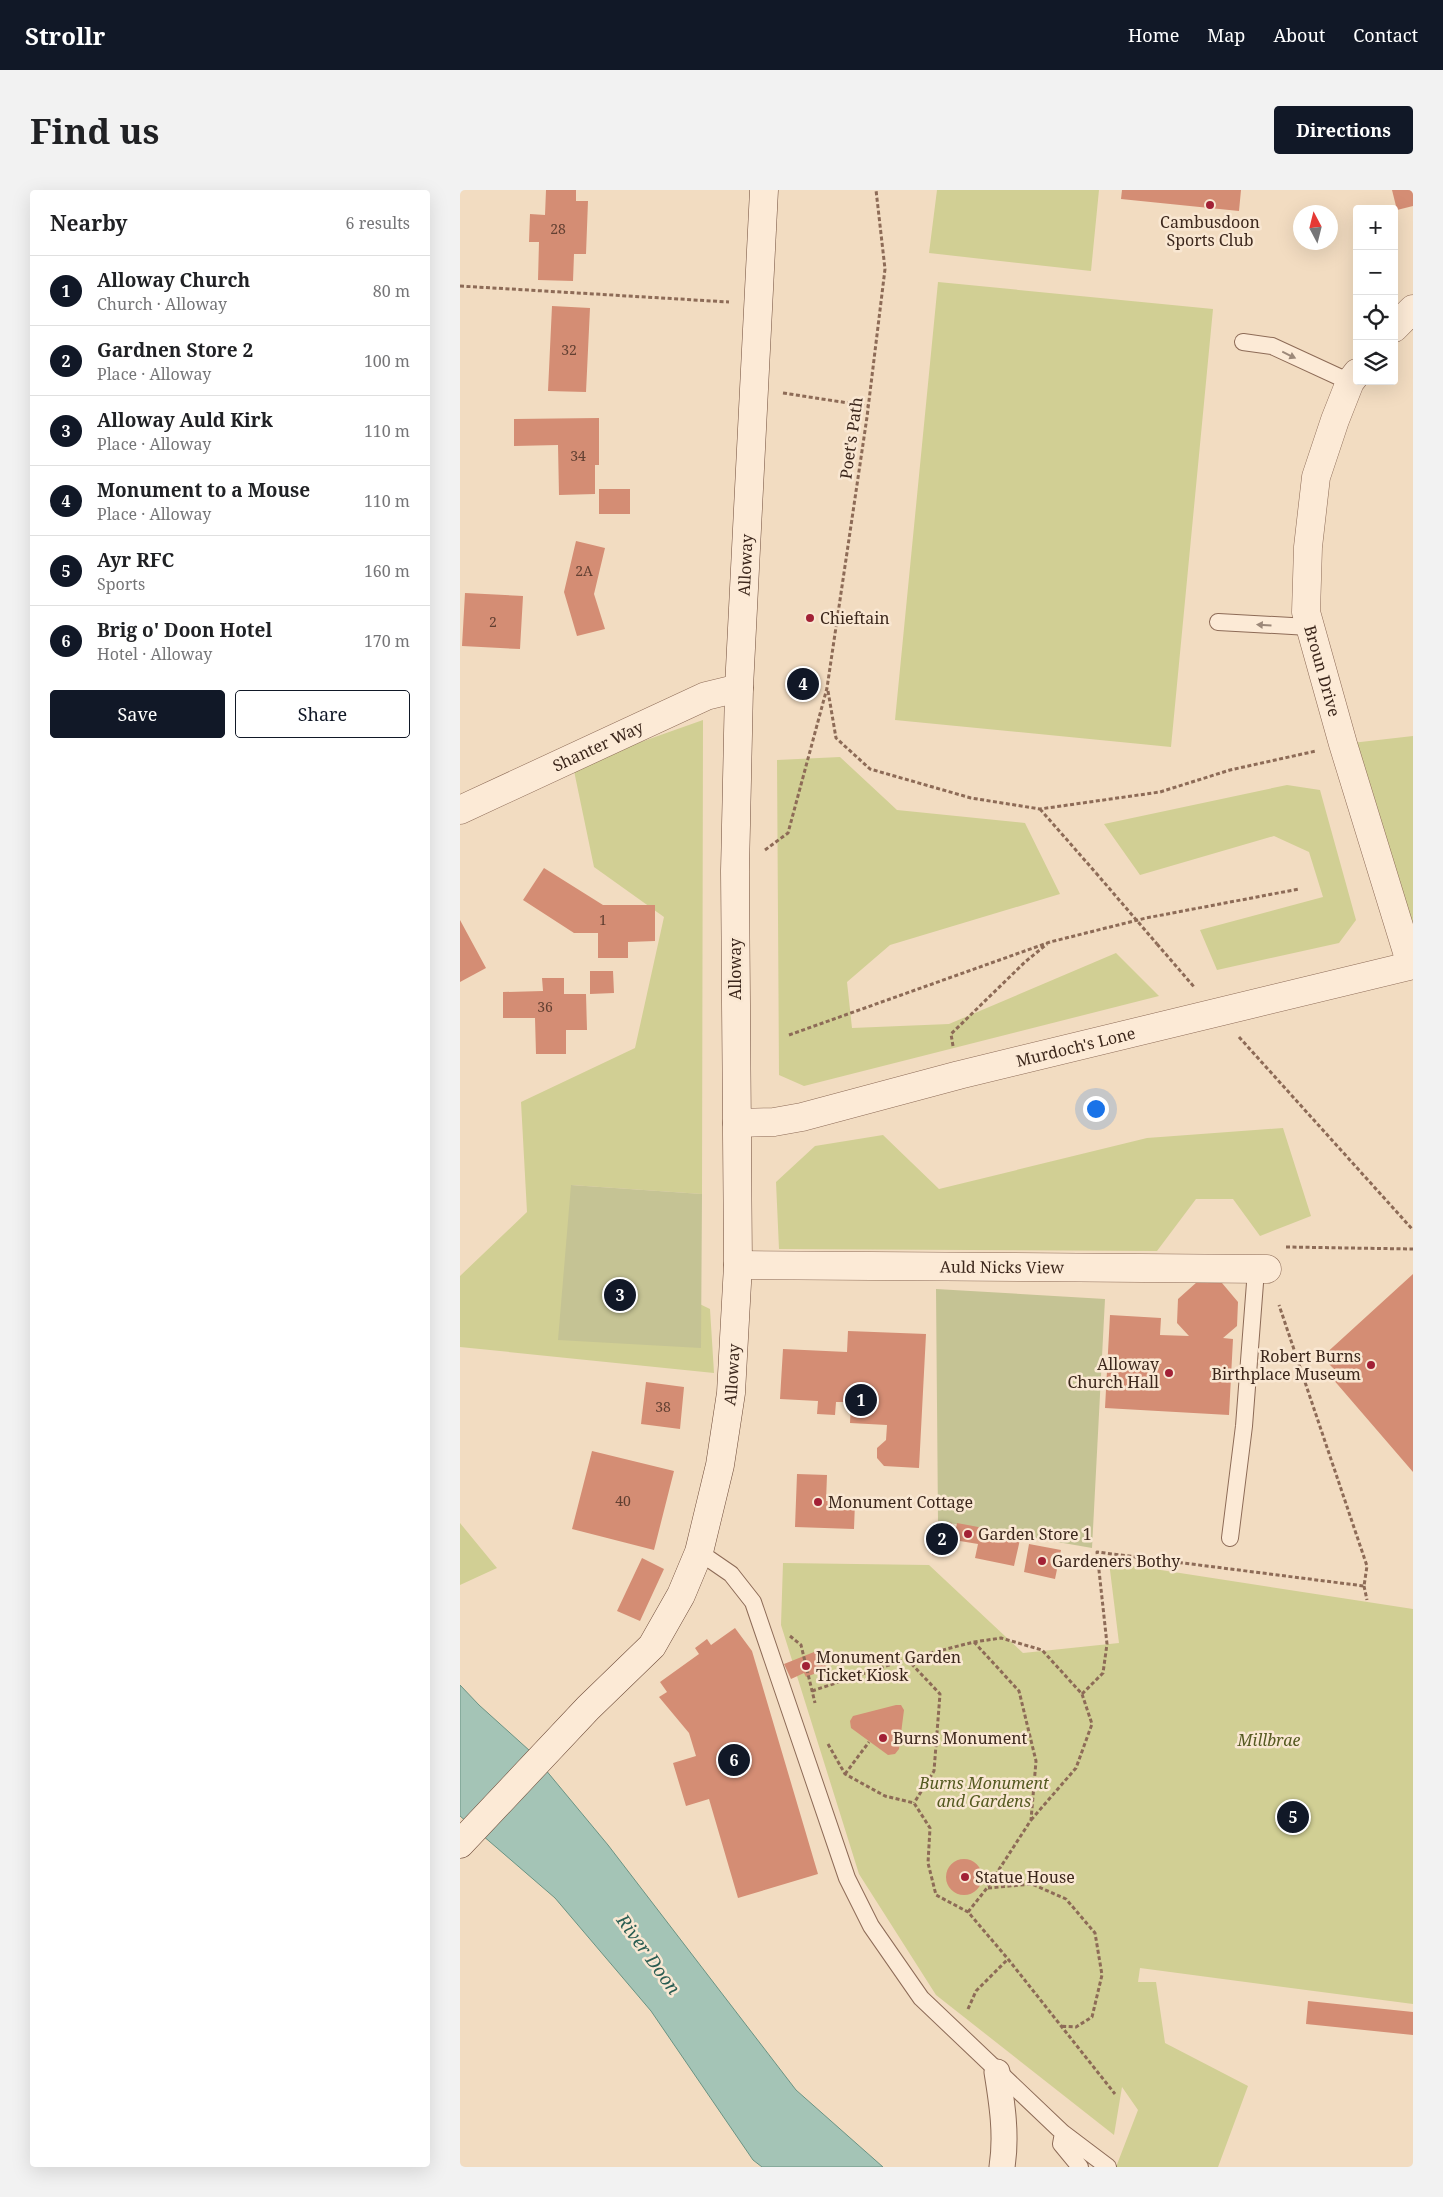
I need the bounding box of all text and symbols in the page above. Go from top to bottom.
text: Strollr [25,19,105,52]
text: Home [1128,23,1179,47]
text: Map [1207,23,1245,47]
text: About [1273,23,1325,47]
text: Contact [1353,23,1418,47]
button: Directions [1274,106,1413,154]
text: Find us [30,107,159,154]
marker: Cambusdoon Sports Club [1204,199,1216,211]
north arrow [1293,205,1338,250]
map controls [1353,205,1398,385]
button: + [1353,205,1398,250]
text: Nearby [50,209,128,237]
place label: Cambusdoon Sports Club [1160,211,1260,251]
text: 6 results [346,212,410,234]
house number: 28 [550,219,566,238]
button: − [1353,250,1398,295]
text: Alloway Church [97,267,250,293]
text: 1 [61,280,71,302]
text: 80 m [373,280,410,302]
text: Church · Alloway [97,293,227,315]
button: locate [1353,295,1398,340]
text: Gardnen Store 2 [97,337,253,363]
house number: 32 [561,340,577,359]
button: layers [1353,340,1398,385]
text: 2 [61,350,71,372]
text: 100 m [364,350,410,372]
one-way arrow [1282,351,1296,359]
text: Place · Alloway [97,363,211,385]
street label: Poet's Path [834,396,868,480]
text: Alloway Auld Kirk [97,407,273,433]
text: 3 [61,420,71,442]
text: 110 m [364,420,410,442]
text: Place · Alloway [97,433,211,455]
house number: 34 [570,446,586,465]
text: Monument to a Mouse [97,477,310,503]
text: 4 [61,490,71,512]
text: 110 m [364,490,410,512]
text: Place · Alloway [97,503,211,525]
street label: Alloway [733,532,758,596]
text: Ayr RFC [97,547,174,573]
text: 5 [61,560,71,582]
text: 160 m [364,560,410,582]
house number: 2A [575,561,593,580]
text: Sports [97,573,145,595]
place label: Chieftain [820,607,890,629]
house number: 2 [489,612,497,631]
marker: Chieftain [804,612,816,624]
text: Brig o' Doon Hotel [97,617,272,643]
one-way arrow [1255,620,1271,628]
street label: Broun Drive [1299,623,1346,719]
text: 6 [61,630,71,652]
text: 170 m [364,630,410,652]
text: Hotel · Alloway [97,643,212,665]
pin: 4 [787,665,819,703]
button: Save [50,690,225,738]
button: Share [235,690,410,738]
street label: Shanter Way [549,715,648,777]
house number: 1 [599,910,607,929]
street label: Alloway [724,937,746,1000]
house number: 36 [537,997,553,1016]
street label: Murdoch's Lone [1014,1022,1138,1072]
your location [1083,1096,1109,1122]
street label: Auld Nicks View [940,1256,1064,1278]
pin: 3 [604,1276,636,1314]
street label: Alloway [718,1342,745,1407]
place label: Robert Burns Birthplace Museum [1211,1345,1361,1385]
place label: Alloway Church Hall [1068,1353,1160,1393]
marker: Robert Burns Birthplace Museum [1365,1359,1377,1371]
marker: Alloway Church Hall [1163,1367,1175,1379]
pin: 1 [845,1381,877,1419]
house number: 38 [655,1397,671,1416]
house number: 40 [615,1491,631,1510]
place label: Monument Cottage [828,1491,973,1513]
marker: Monument Cottage [812,1496,824,1508]
pin: 2 [926,1520,958,1558]
place label: Garden Store 1 [978,1523,1092,1545]
marker: Garden Store 1 [962,1528,974,1540]
place label: Gardeners Bothy [1052,1550,1181,1572]
marker: Gardeners Bothy [1036,1555,1048,1567]
place label: Monument Garden Ticket Kiosk [816,1646,961,1686]
marker: Monument Garden Ticket Kiosk [800,1660,812,1672]
place label: Burns Monument [893,1727,1028,1749]
park label: Millbrae [1237,1729,1301,1751]
marker: Burns Monument [877,1732,889,1744]
pin: 6 [718,1741,750,1779]
park label: Burns Monument and Gardens [918,1772,1049,1812]
pin: 5 [1277,1798,1309,1836]
place label: Statue House [975,1866,1075,1888]
marker: Statue House [959,1871,971,1883]
water label: River Doon [611,1908,686,1999]

